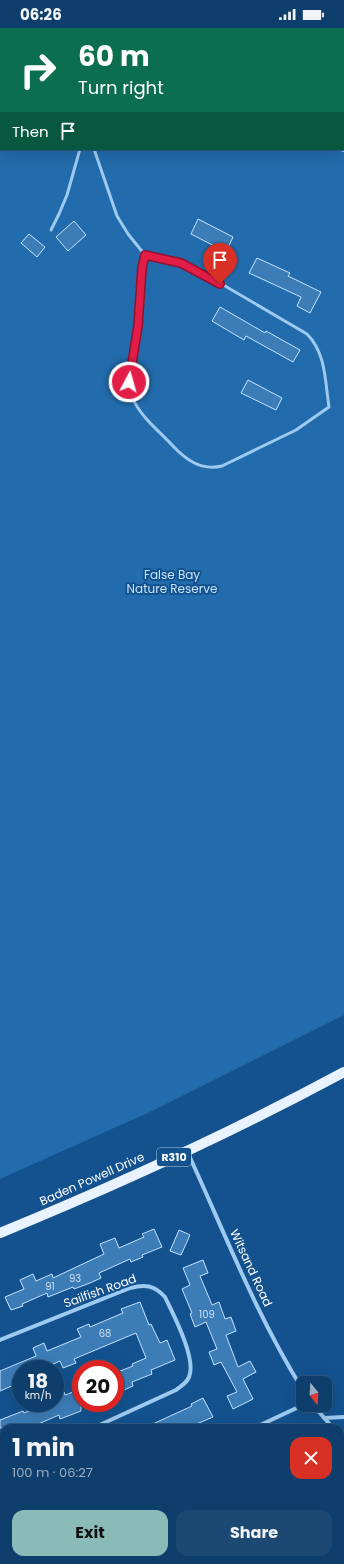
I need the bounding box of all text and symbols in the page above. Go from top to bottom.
text: 06:26 [20,4,62,25]
text: 60 m [78,37,150,76]
icon: right [12,44,64,96]
text: Turn right [78,75,164,100]
icon: arrive [57,120,79,142]
text: Then [12,121,49,142]
pin [203,243,237,284]
icon: arrive [209,249,231,271]
position arrow [108,361,150,403]
park label: False Bay Nature Reserve [127,566,217,597]
street label: Baden Powell Drive [37,1148,147,1209]
road number: R310 [157,1148,191,1166]
street label: Witsand Road [226,1226,277,1309]
street label: Sailfish Road [61,1269,139,1312]
house number: 93 [69,1271,81,1286]
house number: 91 [45,1279,55,1294]
house number: 109 [199,1307,215,1322]
house number: 68 [99,1326,111,1341]
speed limit sign: 20 [72,1360,124,1412]
text: 18 [28,1367,48,1395]
north arrow [296,1376,332,1412]
map controls [296,1376,332,1412]
text: km/h [25,1388,51,1403]
text: 1 min [12,1431,75,1464]
button: close [290,1437,332,1479]
text: 100 m · 06:27 [12,1463,93,1482]
button: Exit [12,1510,168,1556]
button: Share [176,1510,332,1556]

